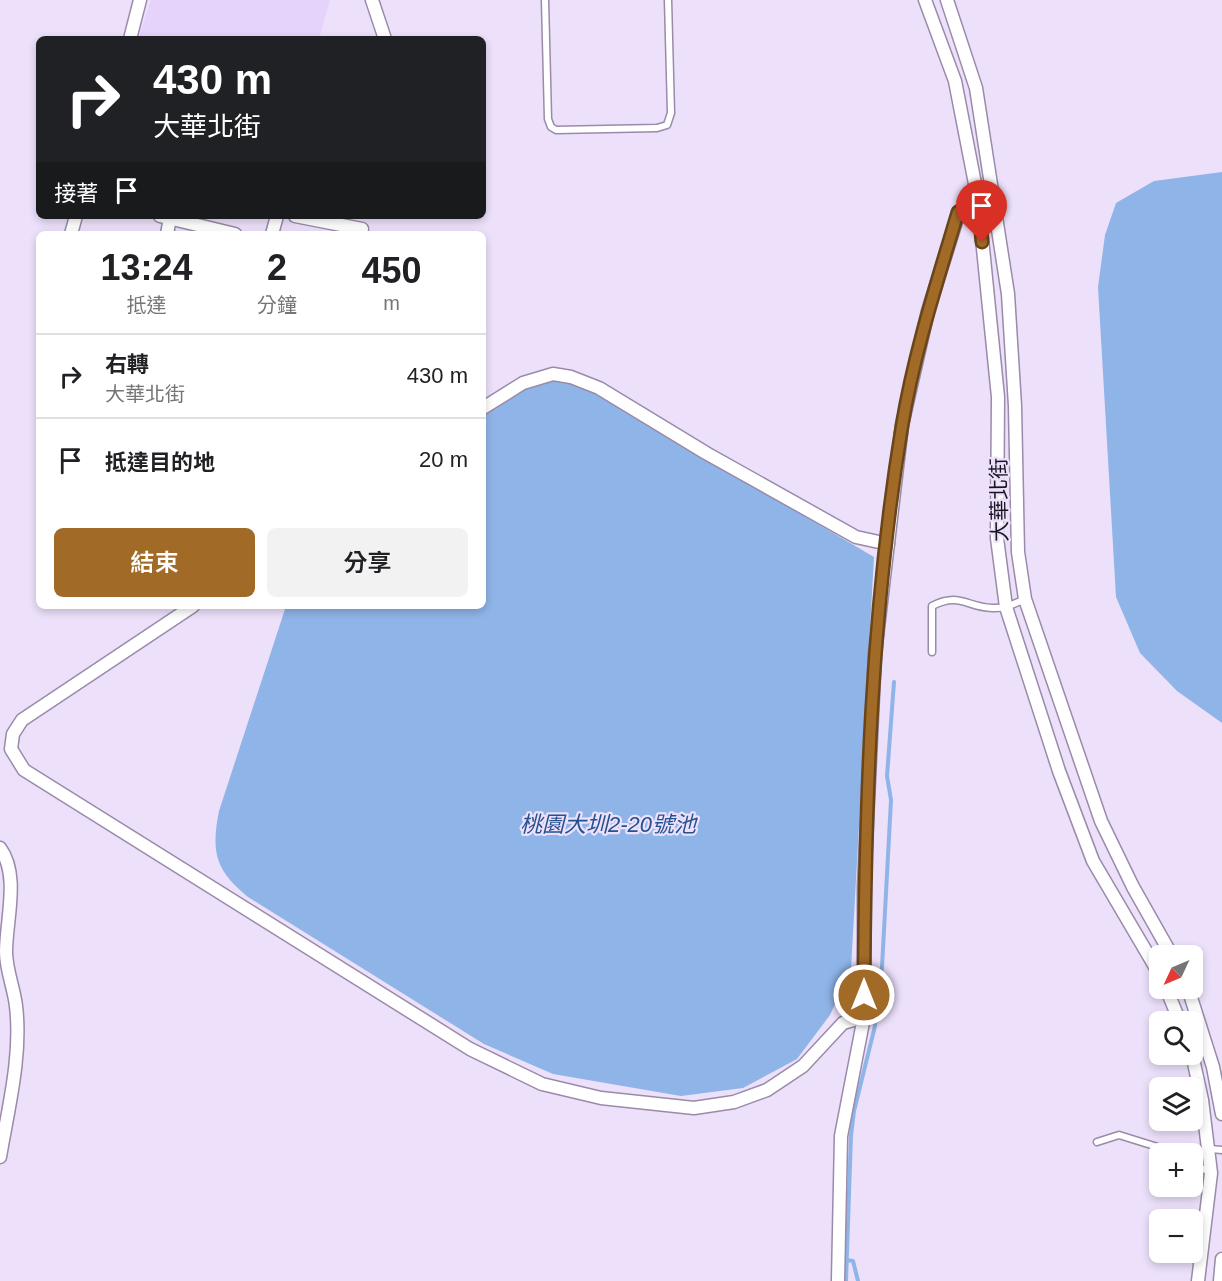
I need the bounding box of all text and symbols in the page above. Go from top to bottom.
text: 430 m [153,56,272,103]
icon: right [54,60,132,138]
text: 大華北街 [153,112,261,142]
icon: arrive [110,174,143,207]
pin [956,180,1007,242]
text: 接著 [54,181,98,206]
icon: arrive [965,189,998,222]
text: 13:24 [100,247,193,288]
text: 2 [267,247,287,288]
text: 450 [361,250,422,291]
text: m [383,292,400,314]
text: 抵達 [126,294,166,316]
text: 分鐘 [257,294,297,316]
text: 右轉 [105,352,149,377]
icon: right [54,360,87,393]
text: 430 m [407,363,468,388]
text: 大華北街 [105,383,185,405]
icon: arrive [54,444,87,477]
text: 20 m [419,447,468,472]
text: 抵達目的地 [105,450,215,475]
street label: 大華北街 [987,458,1011,542]
button: 結束 [54,528,255,597]
button: 分享 [267,528,468,597]
water label: 桃園大圳2-20號池 [520,812,698,837]
north arrow [1149,945,1203,999]
map controls [1149,945,1203,1263]
position arrow [832,963,896,1027]
button: search [1149,1011,1203,1065]
button: layers [1149,1077,1203,1131]
button: + [1149,1143,1203,1197]
button: − [1149,1209,1203,1263]

